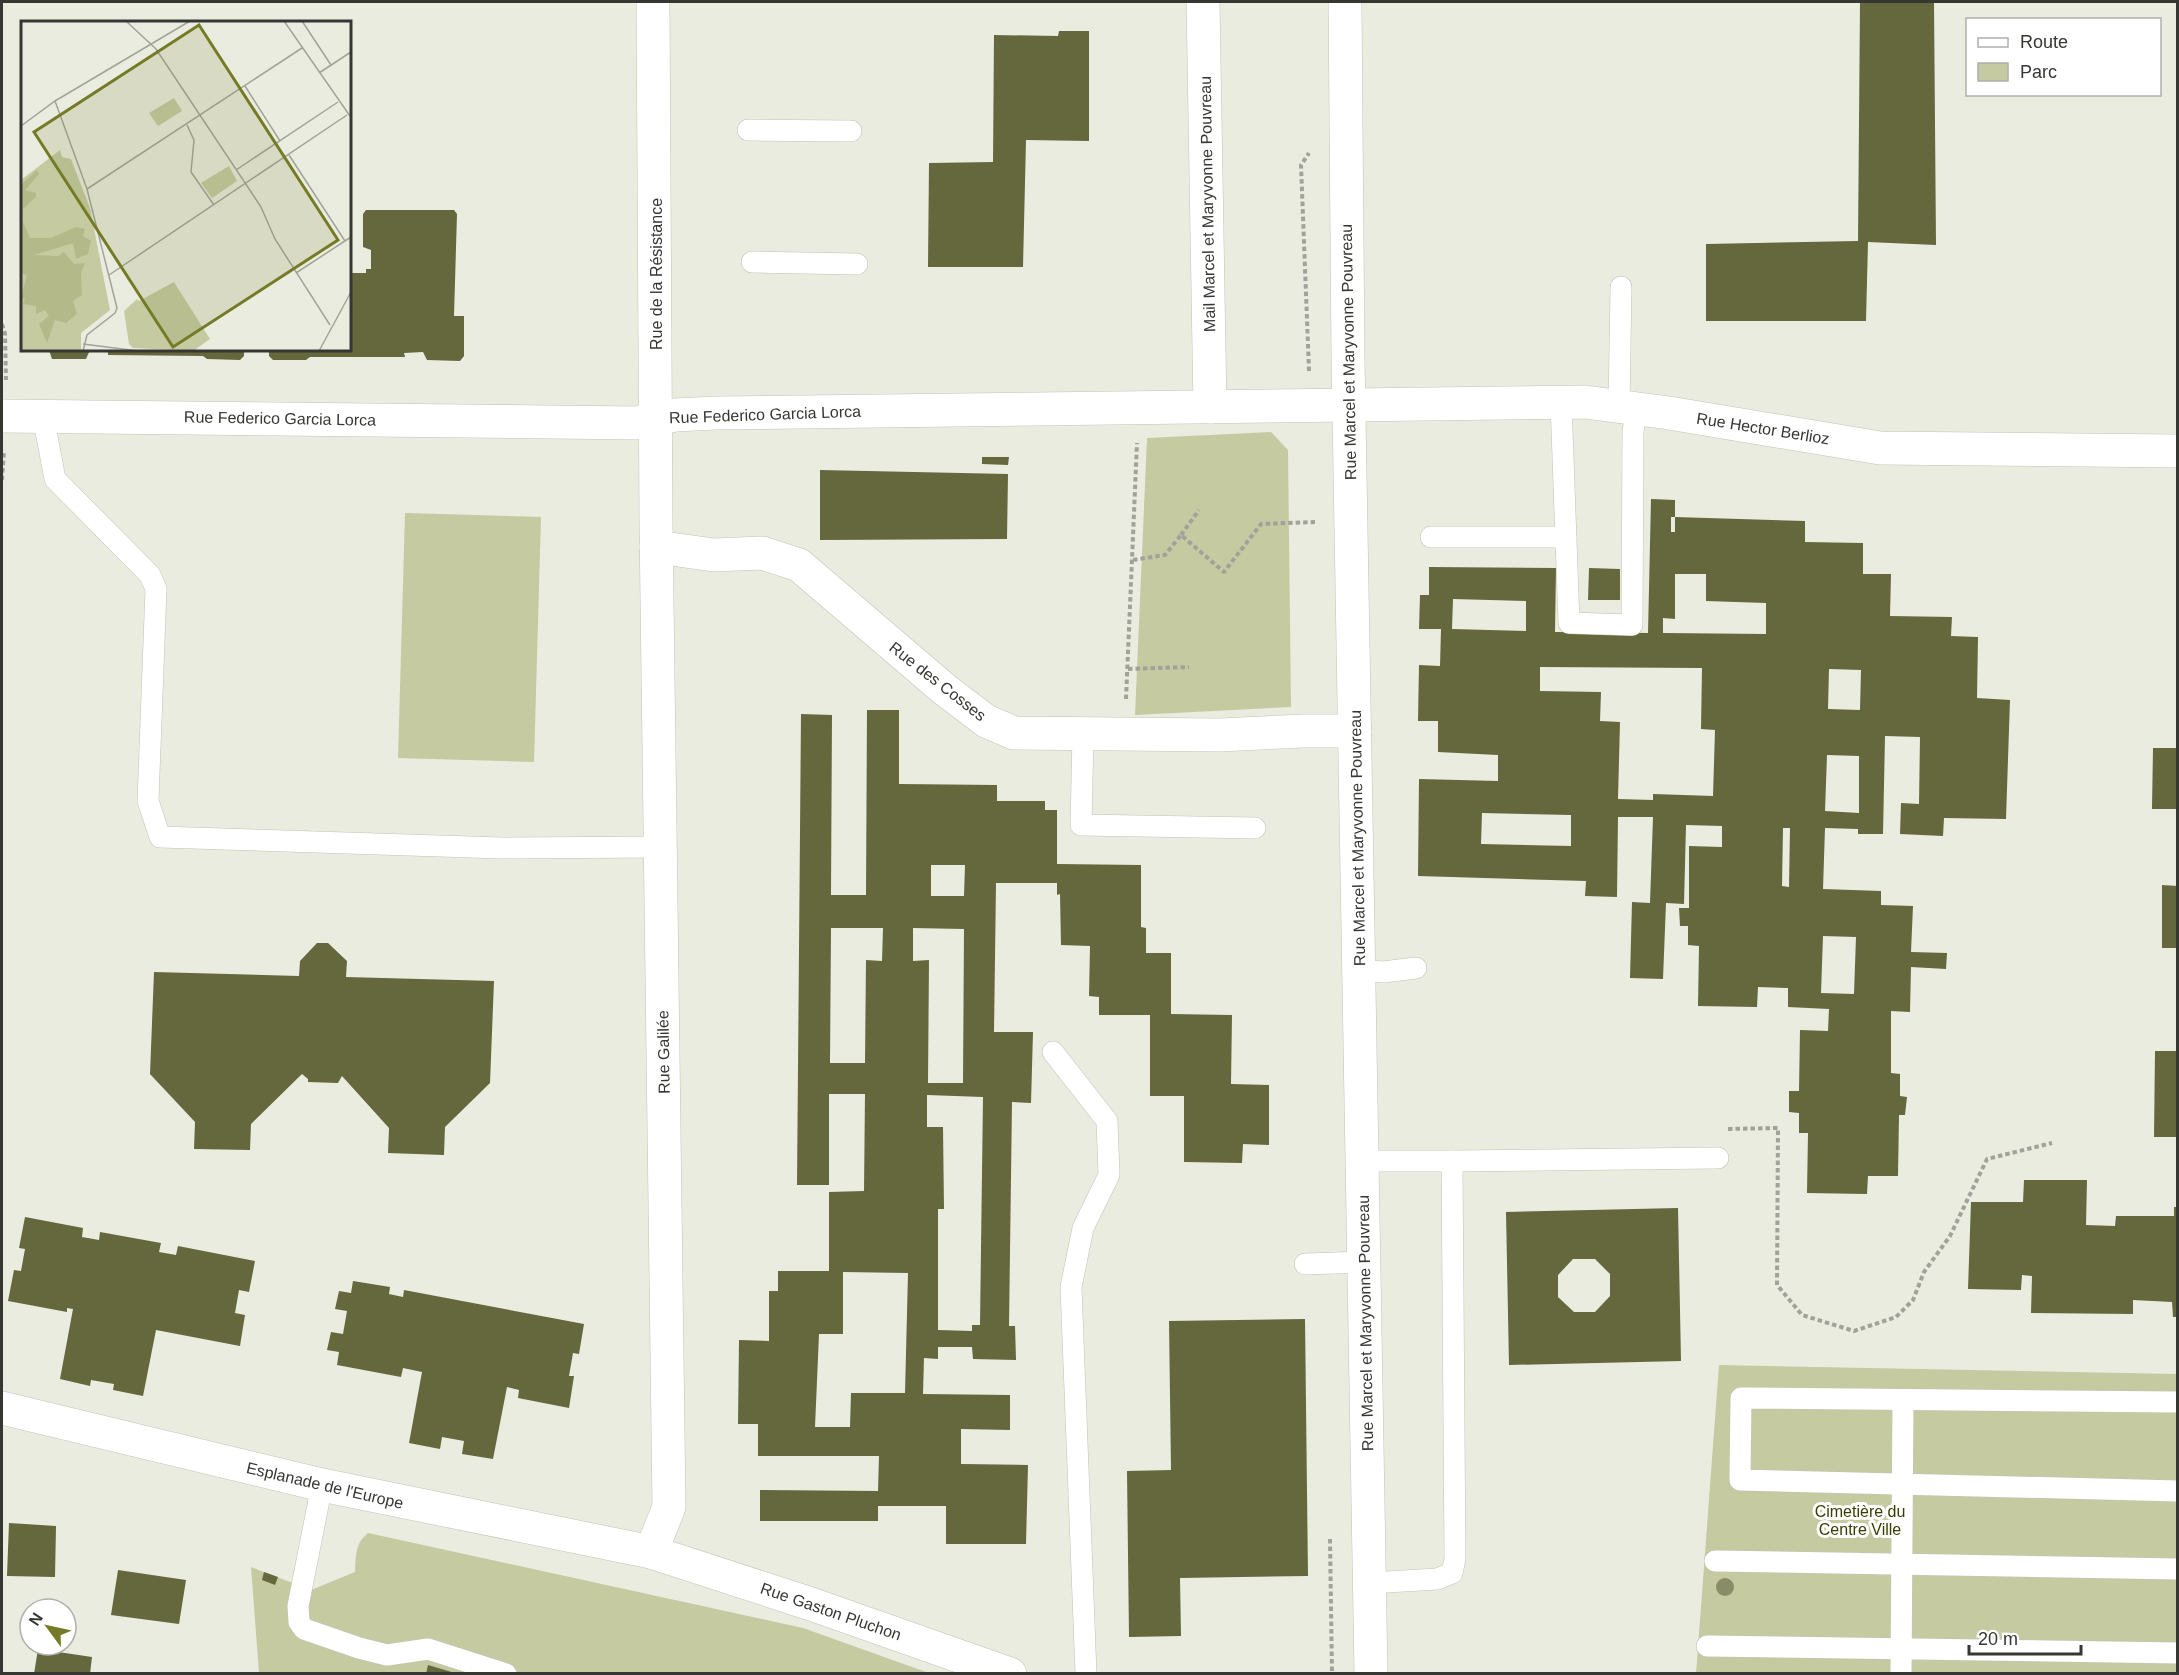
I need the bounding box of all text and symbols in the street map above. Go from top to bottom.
legend [1966,18,2161,96]
inset map [21,21,351,351]
text: Route [2020,32,2068,52]
text: Parc [2020,62,2057,82]
street label: Mail Marcel et Maryvonne Pouvreau [1197,76,1218,332]
street label: Rue de la Résistance [648,198,665,350]
street label: Rue Marcel et Maryvonne Pouvreau [1338,224,1359,480]
street label: Rue Federico Garcia Lorca [669,403,861,426]
street label: Rue Federico Garcia Lorca [184,408,376,429]
street label: Rue Hector Berlioz [1695,410,1831,447]
street label: Rue des Cosses [886,639,989,724]
street label: Rue Marcel et Maryvonne Pouvreau [1347,710,1368,966]
street label: Rue Galilée [654,1010,673,1094]
street label: Rue Marcel et Maryvonne Pouvreau [1355,1195,1376,1451]
street label: Esplanade de l'Europe [245,1459,405,1512]
park label: Cimetière du Centre Ville [1815,1503,1905,1538]
street label: Rue Gaston Pluchon [758,1579,903,1644]
north arrow [18,1597,78,1657]
text: N [26,1610,46,1629]
scale bar [1969,1618,2082,1656]
text: 20 m [1978,1629,2018,1649]

